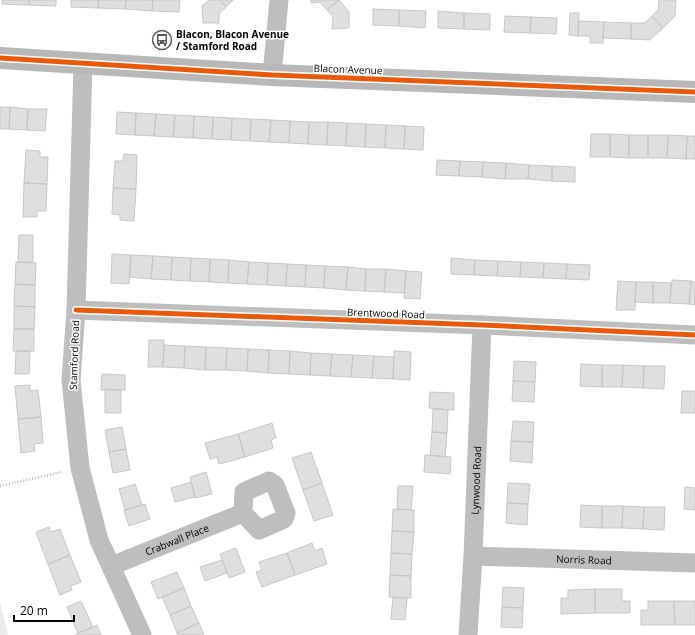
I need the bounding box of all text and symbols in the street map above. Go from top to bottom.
place label: Blacon, Blacon Avenue / Stamford Road [176,27,289,53]
bus stop icon: Blacon, Blacon Avenue / Stamford Road [151,29,173,51]
street label: Blacon Avenue [313,61,383,77]
street label: Brentwood Road [347,305,425,321]
street label: Stamford Road [66,320,82,390]
street label: Lynwood Road [468,446,484,515]
street label: Crabwall Place [143,520,211,559]
street label: Norris Road [556,552,612,567]
scale bar [14,597,74,623]
text: 20 m [20,602,48,619]

